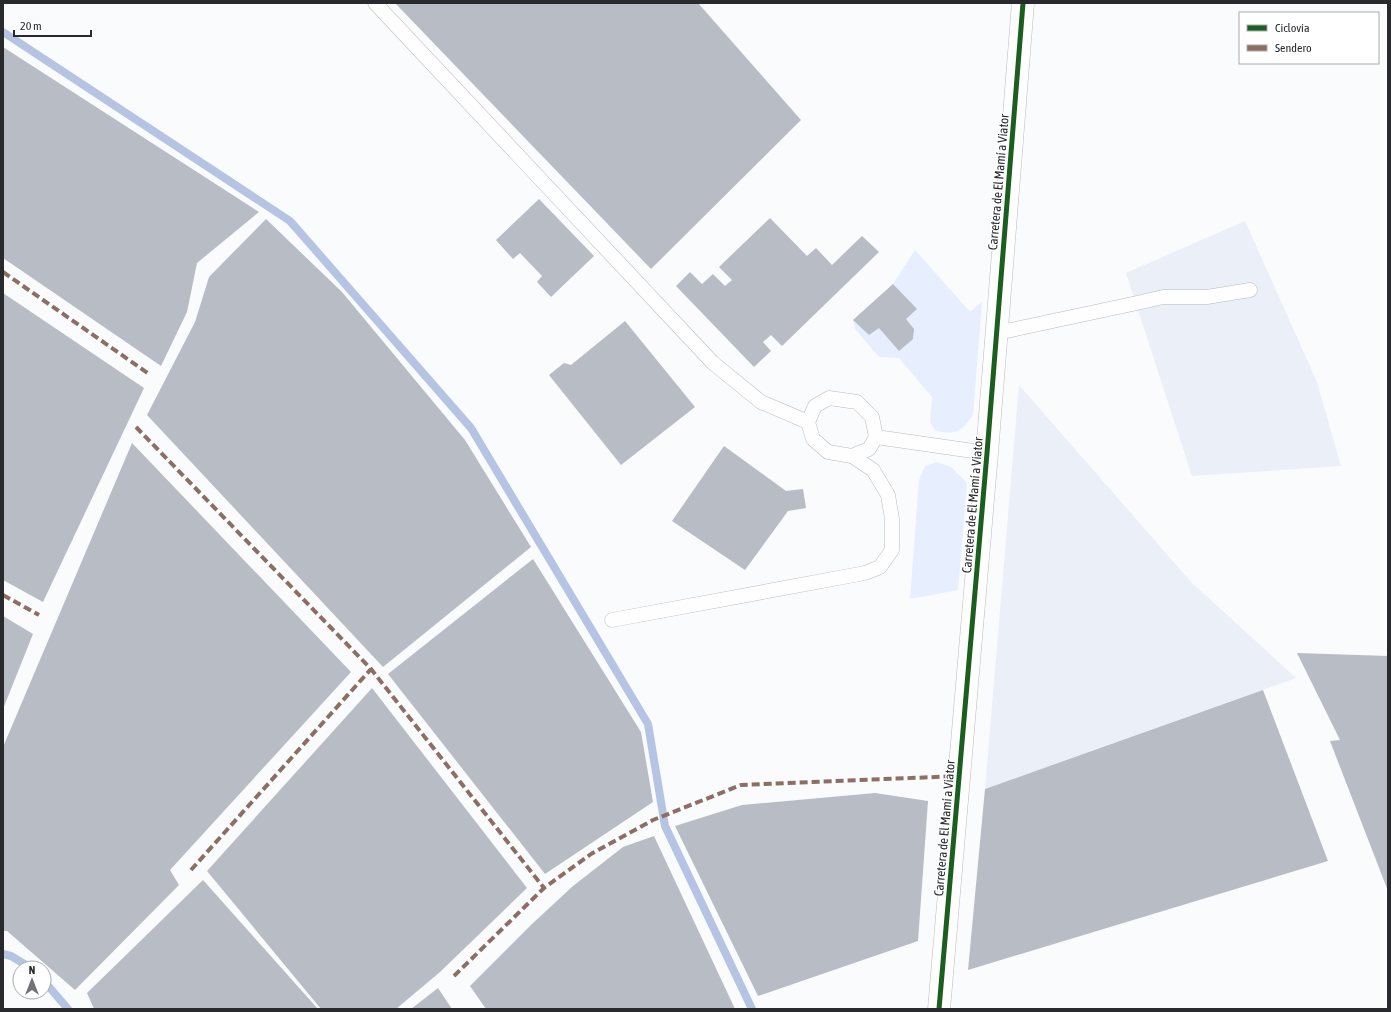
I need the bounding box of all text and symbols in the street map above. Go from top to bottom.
scale bar [14,12,91,38]
legend [1239,12,1379,64]
text: 20 m [20,19,42,33]
text: Ciclovía [1275,21,1309,35]
text: Sendero [1275,41,1312,55]
street label: Carretera de El Mamí a Viator [985,113,1012,251]
street label: Carretera de El Mamí a Viator [959,436,986,574]
street label: Carretera de El Mamí a Viator [931,759,958,897]
north arrow [12,960,52,1000]
text: N [29,964,35,976]

